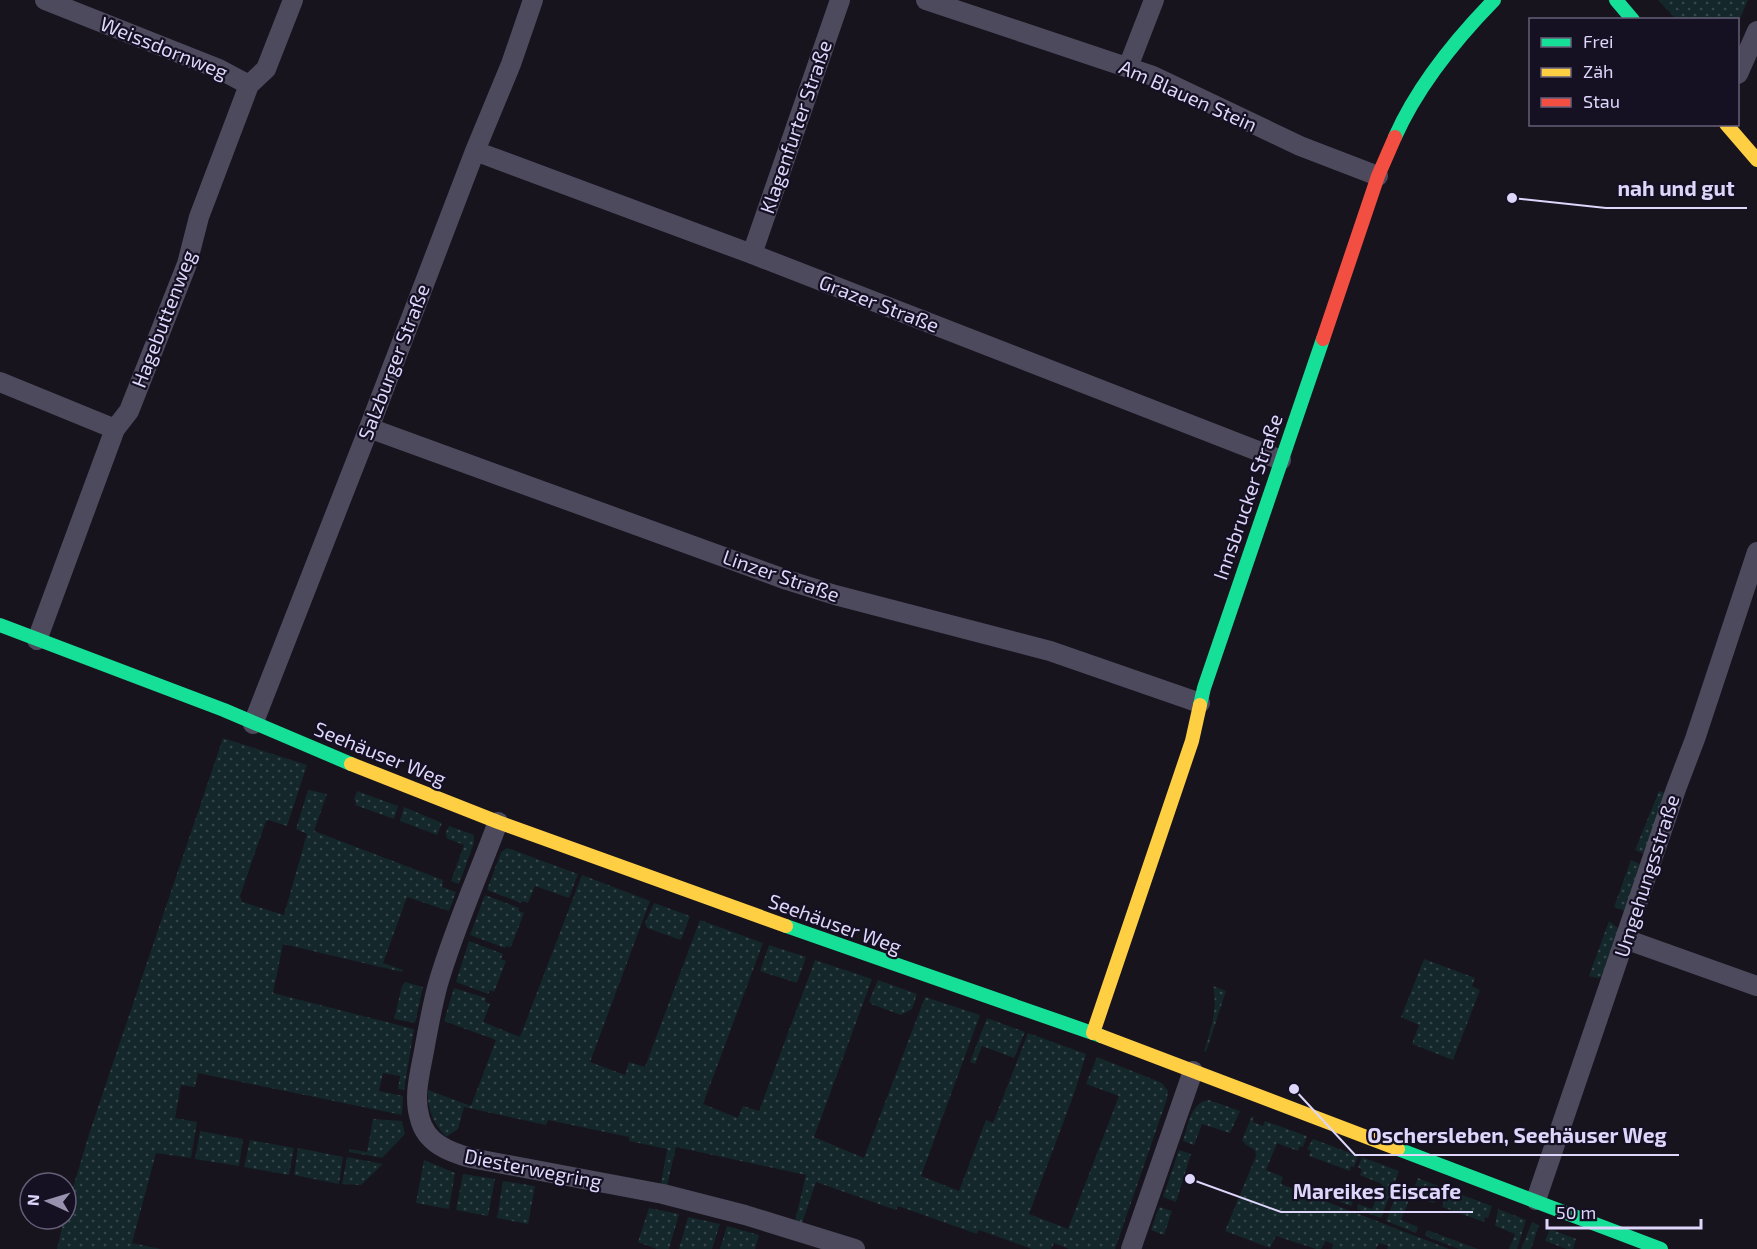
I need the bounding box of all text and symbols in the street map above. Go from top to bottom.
street label: Weissdornweg [97,11,232,84]
legend [1529,18,1739,126]
text: Frei [1583,30,1614,52]
street label: Klagenfurter Straße [754,37,836,216]
street label: Am Blauen Stein [1116,54,1261,136]
text: Zäh [1583,60,1614,82]
text: Stau [1583,90,1620,112]
callout: nah und gut [1606,169,1747,208]
text: nah und gut [1617,175,1735,200]
street label: Hagebuttenweg [126,247,200,391]
street label: Grazer Straße [816,269,943,337]
street label: Salzburger Straße [352,280,434,443]
street label: Innsbrucker Straße [1207,411,1287,583]
street label: Linzer Straße [720,544,843,606]
street label: Seehäuser Weg [311,716,450,790]
street label: Umgehungsstraße [1608,791,1684,960]
street label: Seehäuser Weg [766,888,905,958]
callout: Oschersleben, Seehäuser Weg [1355,1116,1679,1155]
text: Oschersleben, Seehäuser Weg [1367,1122,1667,1147]
street label: Diesterwegring [462,1143,604,1193]
north arrow [18,1171,78,1231]
callout: Mareikes Eiscafe [1281,1173,1473,1212]
text: Mareikes Eiscafe [1293,1178,1461,1203]
scale bar [1547,1192,1702,1230]
text: N [23,1193,42,1206]
text: 50 m [1556,1201,1596,1223]

